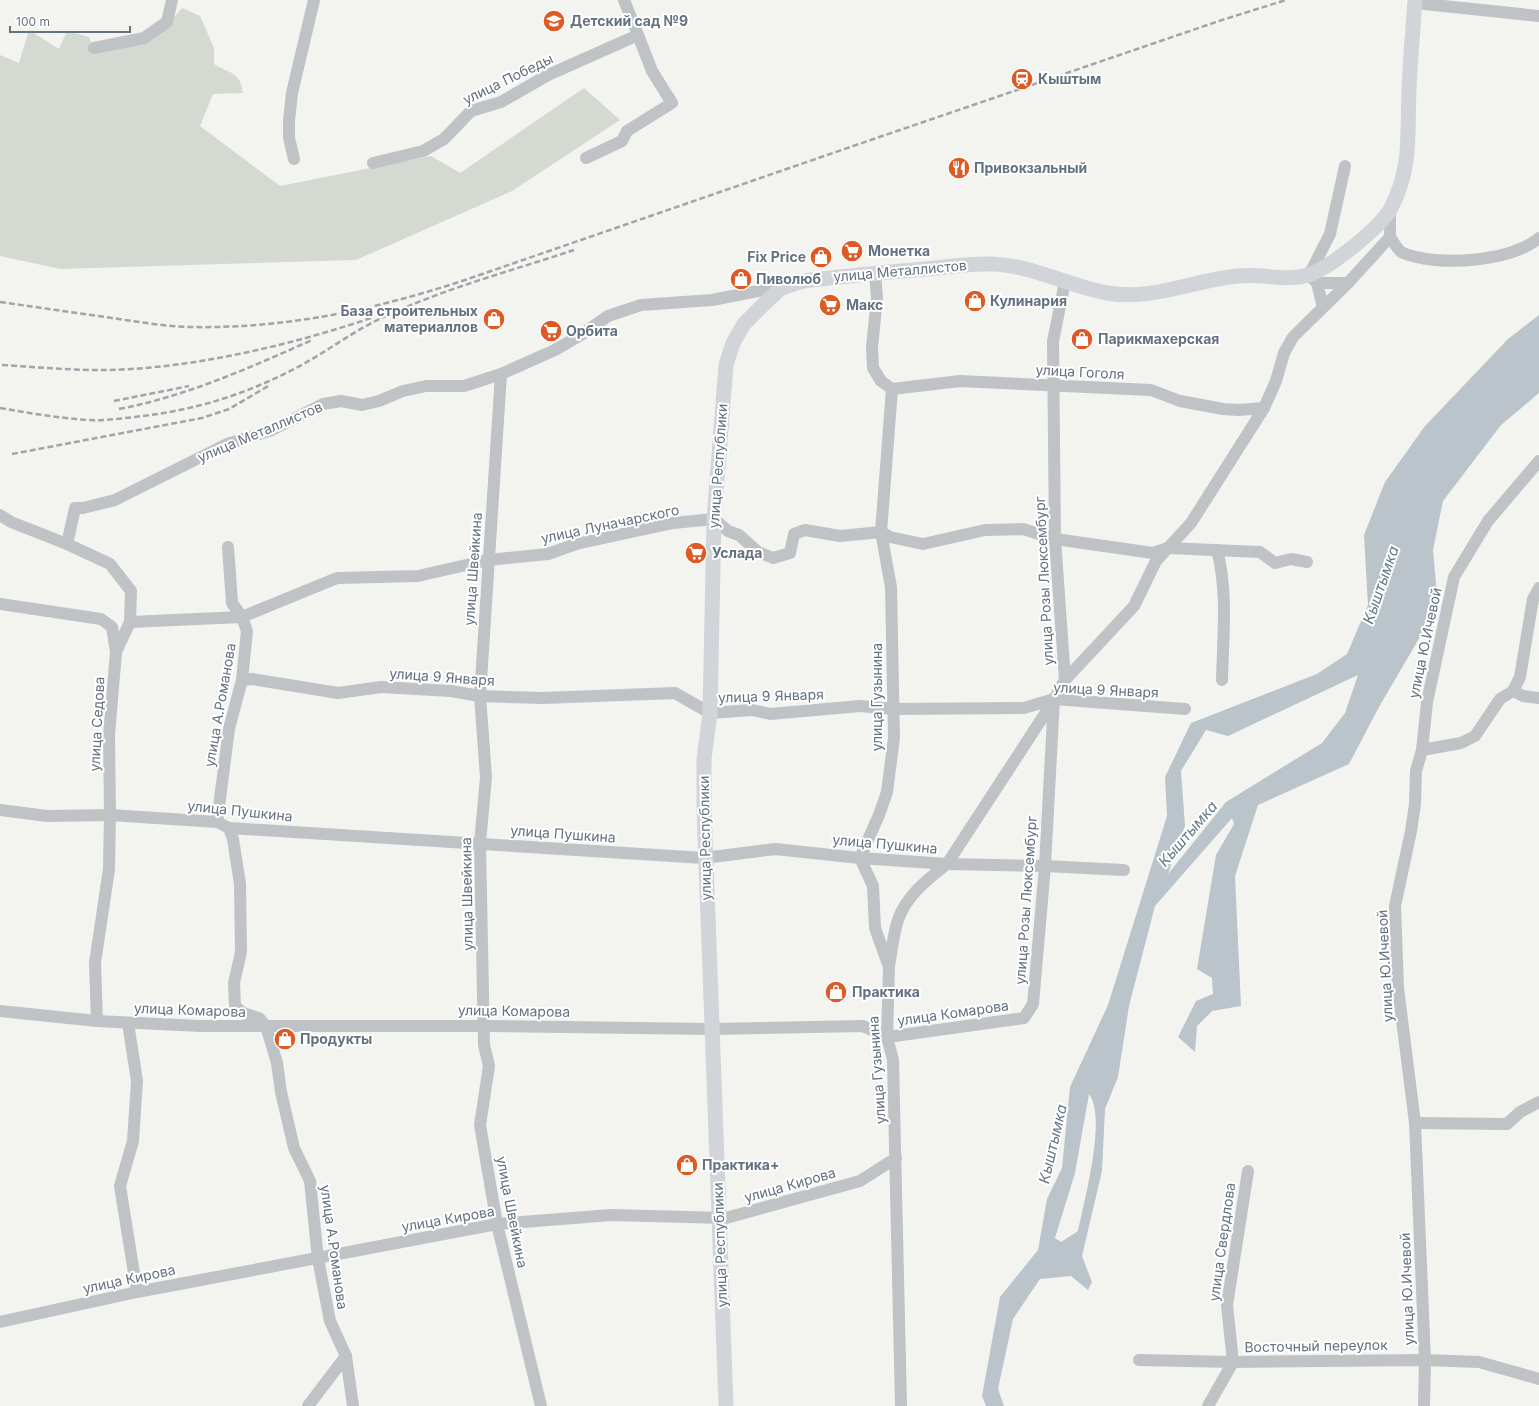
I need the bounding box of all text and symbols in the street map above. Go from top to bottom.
scale bar [10,8,130,34]
school or university icon: Детский сад №9 [541,8,567,34]
place label: Детский сад №9 [570,12,688,29]
text: 100 m [16,14,50,29]
street label: улица Победы [460,49,556,108]
station icon: Кыштым [1009,66,1035,92]
place label: Кыштым [1038,70,1101,87]
restaurant icon: Привокзальный [946,155,972,181]
place label: Привокзальный [974,159,1087,176]
supermarket icon: Монетка [839,238,865,264]
place label: Монетка [868,242,930,259]
shop icon: Fix Price [808,244,834,270]
place label: Fix Price [747,248,806,265]
street label: улица Металлистов [833,256,967,285]
shop icon: Пиволюб [728,266,754,292]
place label: Пиволюб [756,270,821,287]
shop icon: Кулинария [962,288,988,314]
supermarket icon: Макс [817,292,843,318]
place label: Кулинария [990,292,1067,309]
place label: Макс [846,296,883,313]
place label: База cтроительных материаллов [341,302,478,335]
shop icon: База cтроительных материаллов [481,306,507,332]
supermarket icon: Орбита [538,318,564,344]
place label: Орбита [566,322,618,339]
shop icon: Парикмахерская [1069,326,1095,352]
place label: Парикмахерская [1098,330,1219,347]
street label: улица Гоголя [1035,361,1125,382]
street label: улица Металлистов [195,398,325,466]
street label: улица Республики [705,403,730,529]
street label: улица Розы Люксембург [1031,496,1056,666]
street label: улица Луначарского [539,501,680,546]
street label: улица Швейкина [460,512,485,626]
supermarket icon: Услада [683,540,709,566]
water label: Кыштымка [1358,543,1403,626]
place label: Услада [712,544,763,561]
street label: улица Ю.Ичевой [1404,586,1445,700]
street label: улица А.Романова [200,642,239,768]
street label: улица Гузынина [868,643,885,751]
street label: улица 9 Января [389,664,495,689]
street label: улица Седова [86,676,107,772]
street label: улица 9 Января [1053,678,1159,701]
street label: улица 9 Января [718,685,824,706]
street label: улица Республики [695,775,714,901]
street label: улица Пушкина [187,797,293,824]
water label: Кыштымка [1154,797,1221,870]
street label: улица Розы Люксембург [1011,815,1040,985]
street label: улица Пушкина [510,821,616,846]
street label: улица Пушкина [832,830,938,857]
street label: улица Швейкина [457,837,476,951]
street label: улица Ю.Ичевой [1373,909,1396,1023]
shop icon: Практика [823,979,849,1005]
place label: Практика [852,983,920,1000]
street label: улица Комарова [896,996,1010,1029]
street label: улица Комарова [134,999,246,1020]
street label: улица Комарова [458,1001,570,1020]
street label: улица Гузынина [864,1015,889,1125]
shop icon: Продукты [272,1026,298,1052]
place label: Продукты [300,1030,372,1047]
water label: Кыштымка [1034,1102,1071,1185]
shop icon: Практика+ [674,1152,700,1178]
street label: улица Швейкина [493,1155,532,1269]
place label: Практика+ [702,1156,779,1173]
street label: улица Кирова [742,1163,837,1206]
street label: улица Республики [709,1182,730,1308]
street label: улица Свердлова [1205,1182,1238,1302]
street label: улица А.Романова [317,1183,352,1310]
street label: улица Кирова [400,1202,496,1235]
street label: улица Ю.Ичевой [1396,1232,1417,1346]
street label: улица Кирова [81,1260,177,1297]
street label: Восточный переулок [1244,1336,1388,1355]

